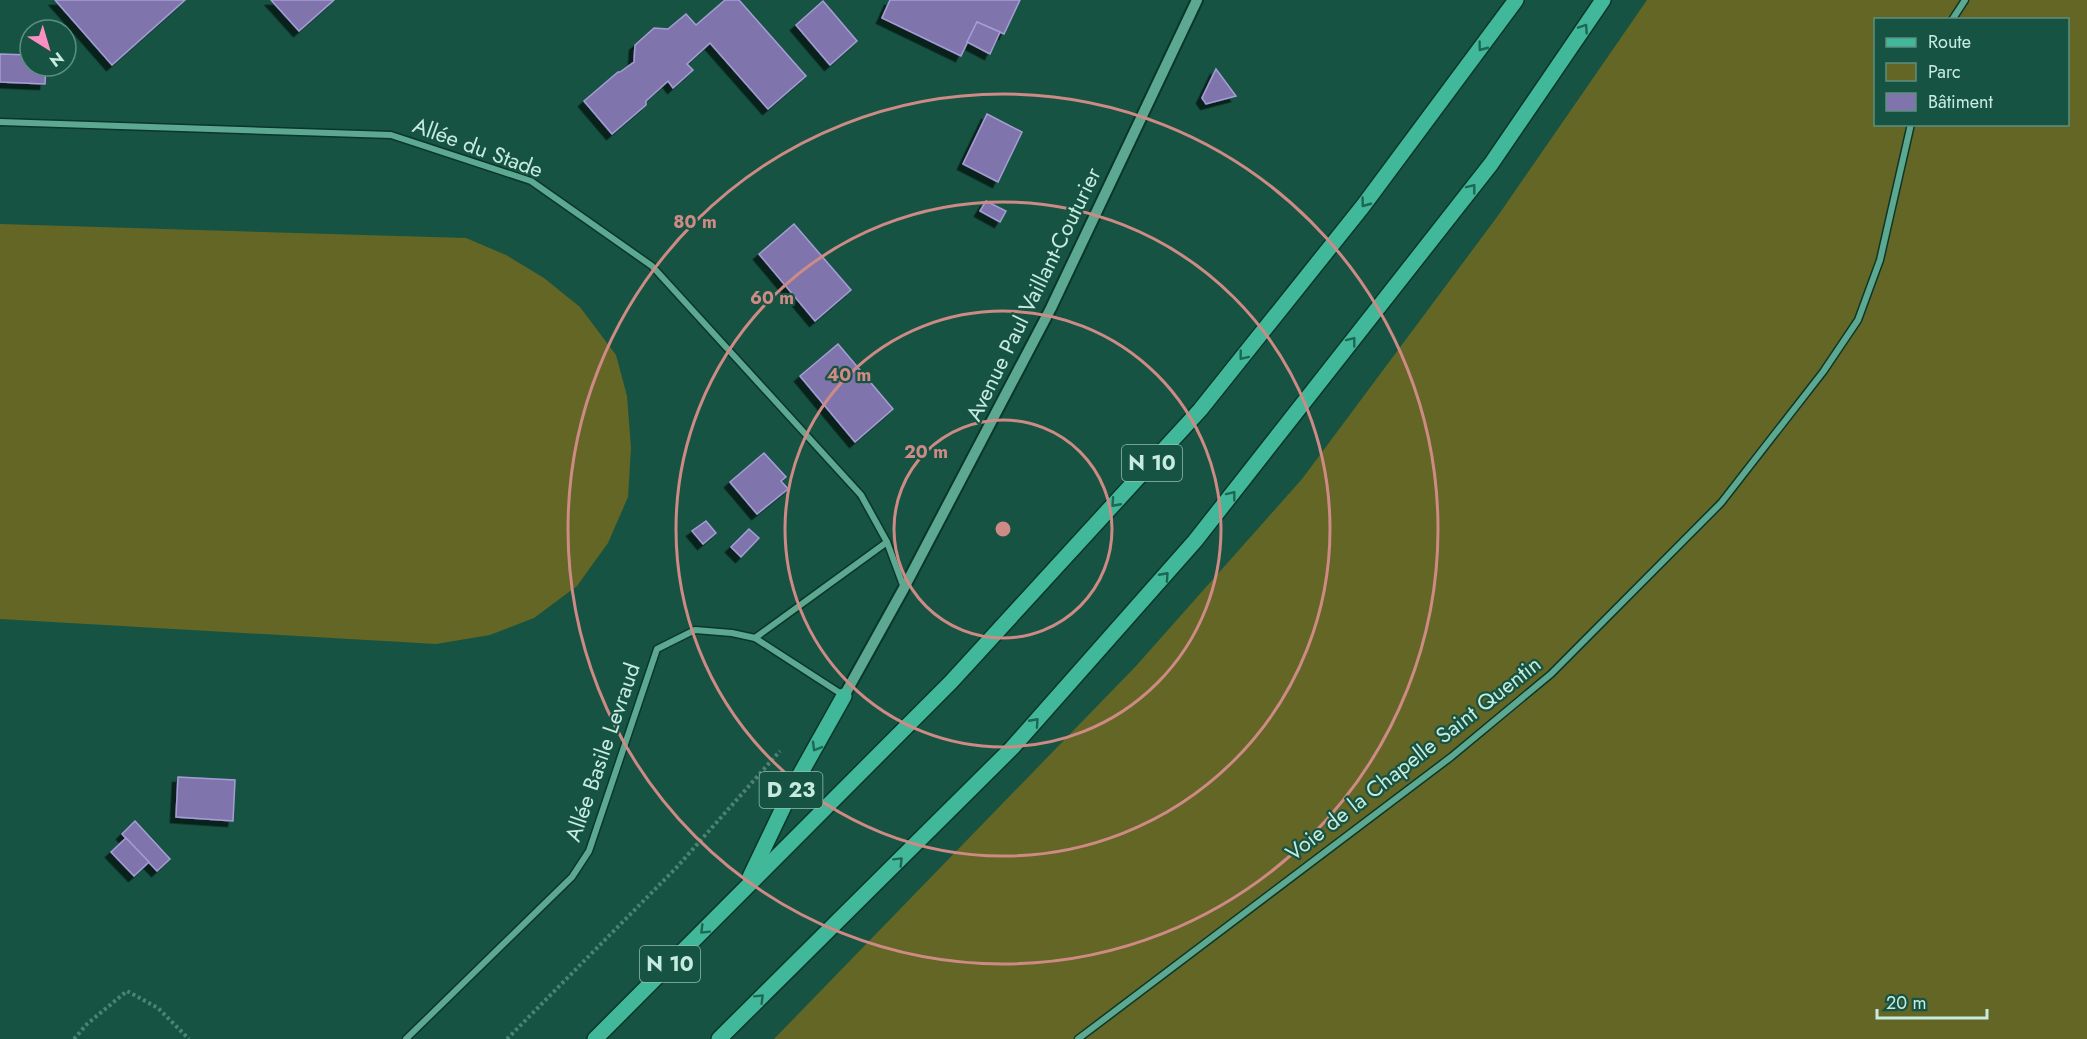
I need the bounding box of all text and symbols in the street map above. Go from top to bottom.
north arrow [18,18,78,78]
legend [1874,18,2069,126]
one-way arrow [1577,24,1588,35]
text: Route [1928,29,1971,55]
one-way arrow [1478,41,1489,52]
text: N [45,47,69,73]
text: Parc [1928,59,1961,85]
text: Bâtiment [1928,89,1994,115]
street label: Allée du Stade [408,109,548,185]
street label: Avenue Paul Vaillant-Couturier [958,161,1109,426]
one-way arrow [1464,183,1475,194]
one-way arrow [1361,196,1372,207]
text: 80 m [673,209,717,235]
text: 60 m [750,285,794,311]
one-way arrow [1344,337,1355,348]
one-way arrow [1240,349,1251,360]
text: 40 m [827,362,871,388]
text: 20 m [904,439,948,465]
road number: N 10 [1122,445,1182,481]
one-way arrow [1224,490,1235,501]
one-way arrow [1111,496,1122,506]
centre of rings [993,519,1013,539]
one-way arrow [1158,572,1169,582]
street label: Voie de la Chapelle Saint Quentin [1278,648,1548,868]
street label: Allée Basile Levraud [556,658,648,846]
one-way arrow [1028,718,1039,728]
one-way arrow [812,741,823,751]
road number: D 23 [760,772,822,808]
one-way arrow [891,857,902,868]
one-way arrow [700,923,711,933]
road number: N 10 [640,946,700,982]
scale bar [1877,982,1986,1020]
text: 20 m [1886,990,1926,1016]
one-way arrow [754,994,764,1005]

